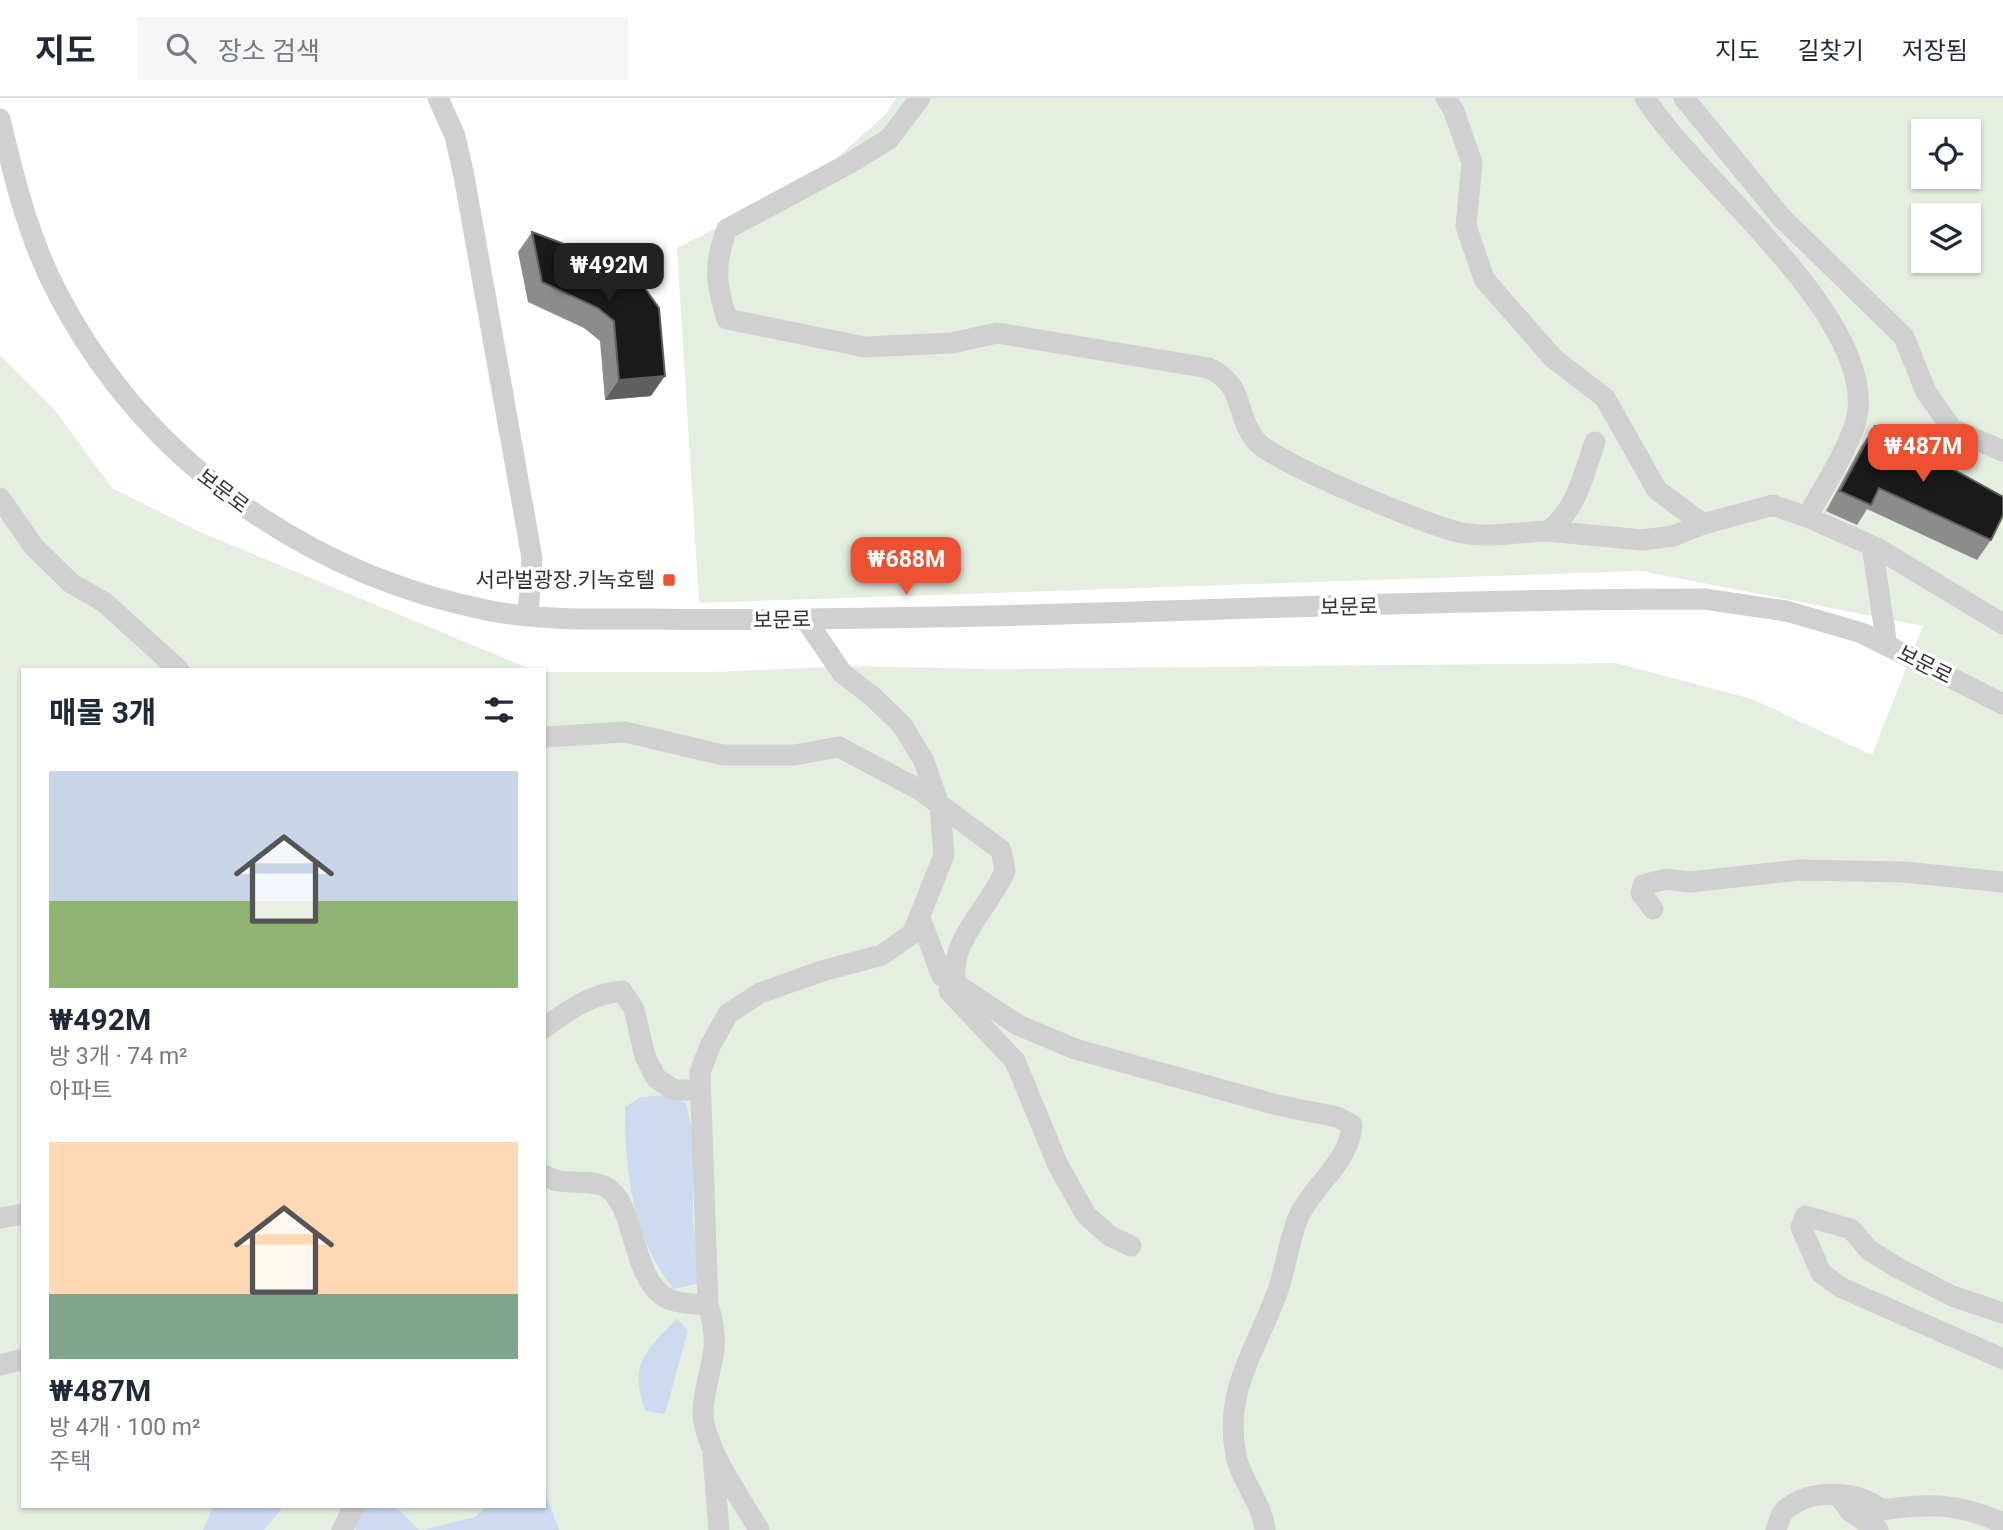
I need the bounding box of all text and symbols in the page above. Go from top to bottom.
search box [138,17,628,80]
icon: search [162,29,200,67]
text: 지도 [35,31,96,70]
text: 장소 검색 [218,36,320,66]
text: 지도 [1715,37,1760,65]
text: 길찾기 [1798,37,1864,65]
text: 저장됨 [1902,37,1968,65]
map controls [1911,119,1981,273]
button: locate [1911,119,1981,189]
button: layers [1911,203,1981,273]
pin: ₩492M [560,244,658,303]
text: ₩492M [570,252,648,279]
pin: ₩487M [1874,424,1972,484]
text: ₩487M [1884,433,1962,460]
street label: 보문로 [193,464,253,518]
pin: ₩688M [857,538,955,597]
text: ₩688M [867,546,945,573]
place label: 서라벌광장.키녹호텔 [476,568,655,592]
marker: 서라벌광장.키녹호텔 [661,572,677,588]
street label: 보문로 [1320,594,1378,620]
street label: 보문로 [753,607,811,633]
street label: 보문로 [1894,641,1956,689]
icon: filters [480,691,518,729]
text: 매물 3개 [49,695,156,730]
icon: home [221,816,347,942]
text: ₩492M [49,1002,151,1037]
text: 방 3개 · 74 m² [49,1043,188,1070]
text: 아파트 [49,1077,112,1104]
icon: home [221,1187,347,1313]
text: ₩487M [49,1373,151,1408]
text: 방 4개 · 100 m² [49,1414,200,1441]
text: 주택 [49,1448,91,1475]

